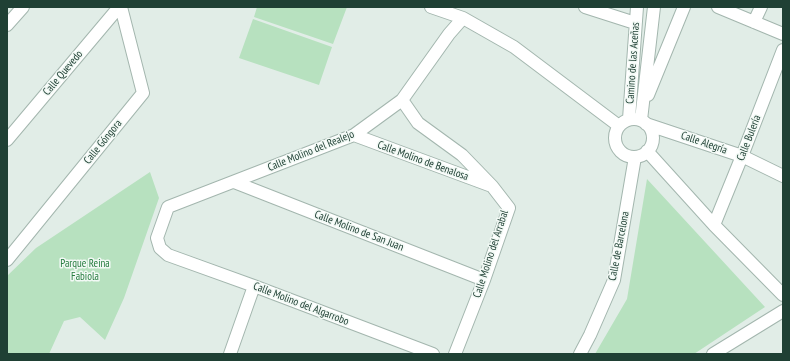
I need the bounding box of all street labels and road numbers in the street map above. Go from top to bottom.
street label: Camino de las Aceñas [624,22,642,104]
street label: Calle Quevedo [40,48,86,98]
street label: Calle Bulería [734,113,764,163]
street label: Calle Góngora [81,117,125,167]
street label: Calle Molino del Realejo [266,128,356,174]
street label: Calle Alegría [679,129,729,157]
street label: Calle Molino de Benalosa [376,138,470,184]
street label: Calle Molino de San Juan [313,208,405,254]
street label: Calle Molino del Arrabal [471,208,511,300]
street label: Calle de Barcelona [606,210,632,282]
street label: Calle Molino del Algarrobo [251,280,351,328]

